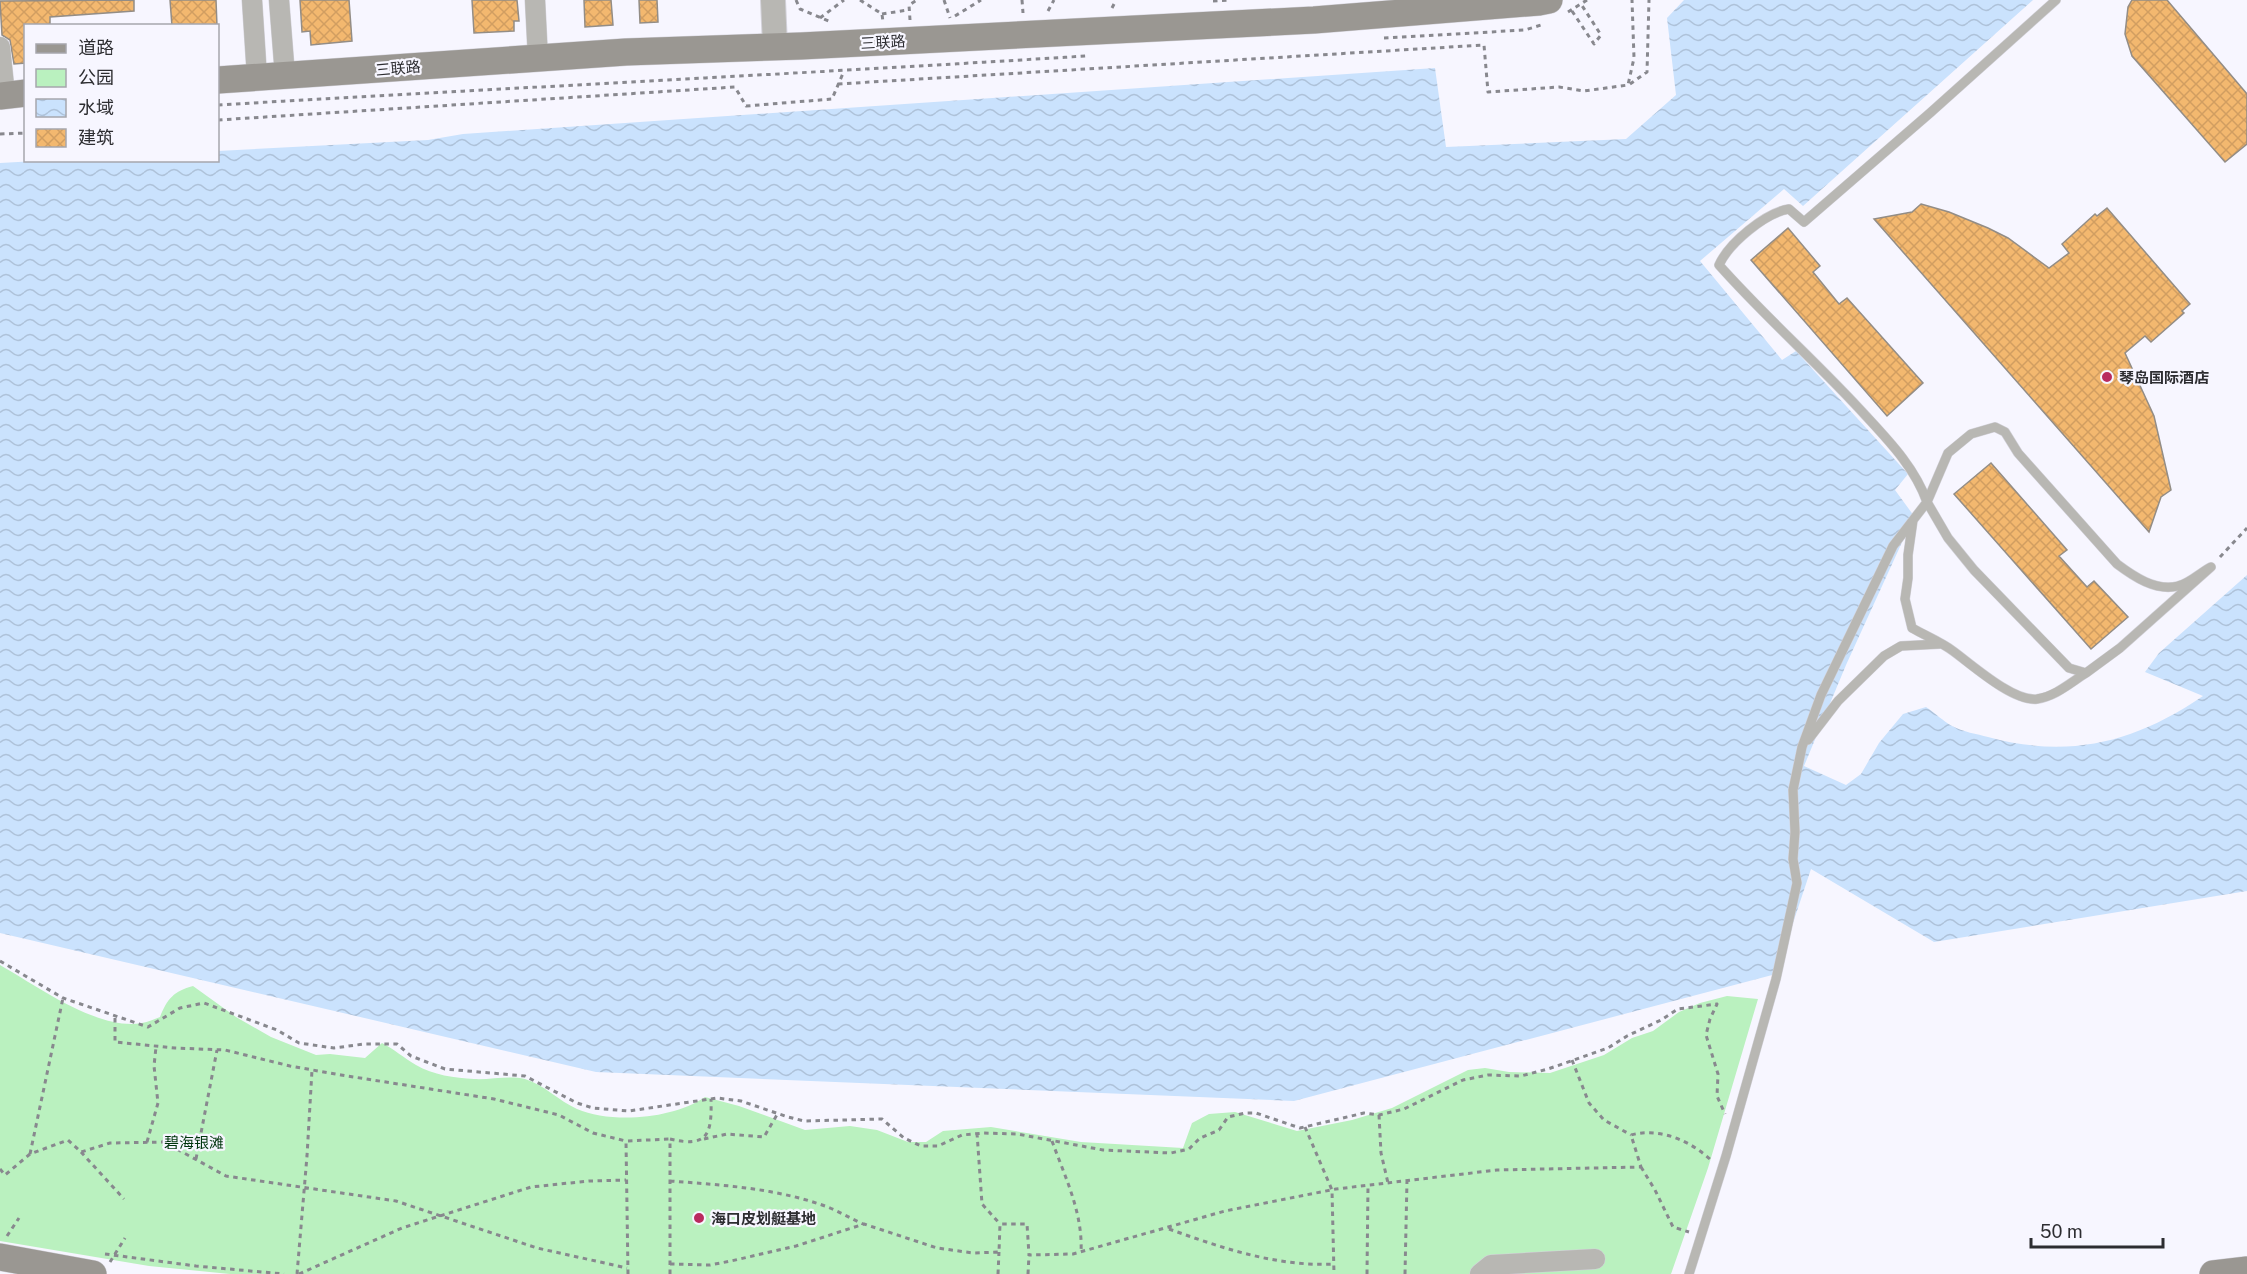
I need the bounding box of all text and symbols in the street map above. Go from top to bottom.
legend [24,24,219,162]
street label: 三联路 [860,32,906,52]
text: 道路 [78,37,114,58]
street label: 三联路 [375,58,421,78]
text: 公园 [78,67,114,88]
text: 水域 [78,97,114,118]
text: 建筑 [78,127,114,148]
place label: 琴岛国际酒店 [2119,369,2209,386]
marker: 琴岛国际酒店 [2100,370,2114,384]
park label: 碧海银滩 [164,1134,224,1151]
place label: 海口皮划艇基地 [711,1210,816,1227]
marker: 海口皮划艇基地 [692,1211,706,1225]
scale bar [2031,1211,2163,1249]
text: 50 m [2040,1221,2083,1242]

